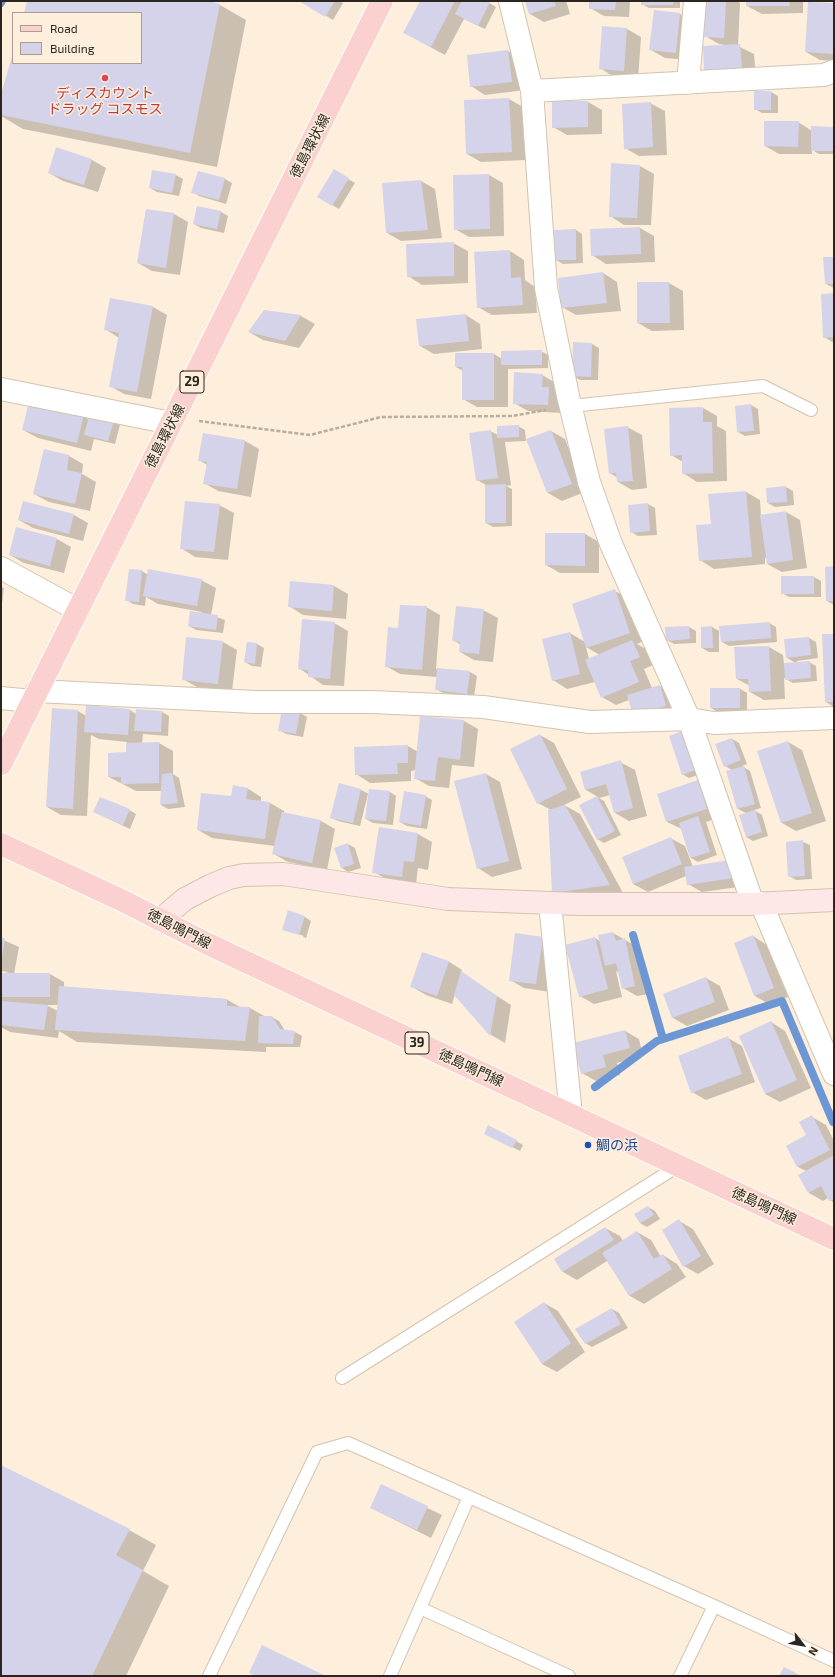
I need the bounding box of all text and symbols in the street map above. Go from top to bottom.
legend [12,12,142,64]
text: Road [50,21,78,35]
text: Building [50,41,94,55]
marker: ディスカウント ドラッグ コスモス [100,73,110,83]
place label: ディスカウント ドラッグ コスモス [47,85,163,118]
street label: 徳島環状線 [287,111,333,181]
road number: 29 [180,371,204,393]
street label: 徳島環状線 [142,401,188,471]
street label: 徳島鳴門線 [144,906,214,952]
road number: 39 [405,1032,429,1054]
street label: 徳島鳴門線 [436,1046,506,1090]
place label: 鯛の浜 [596,1137,638,1153]
marker: 鯛の浜 [583,1140,593,1150]
street label: 徳島鳴門線 [729,1184,799,1228]
north arrow [783,1625,823,1665]
text: N [806,1645,821,1658]

